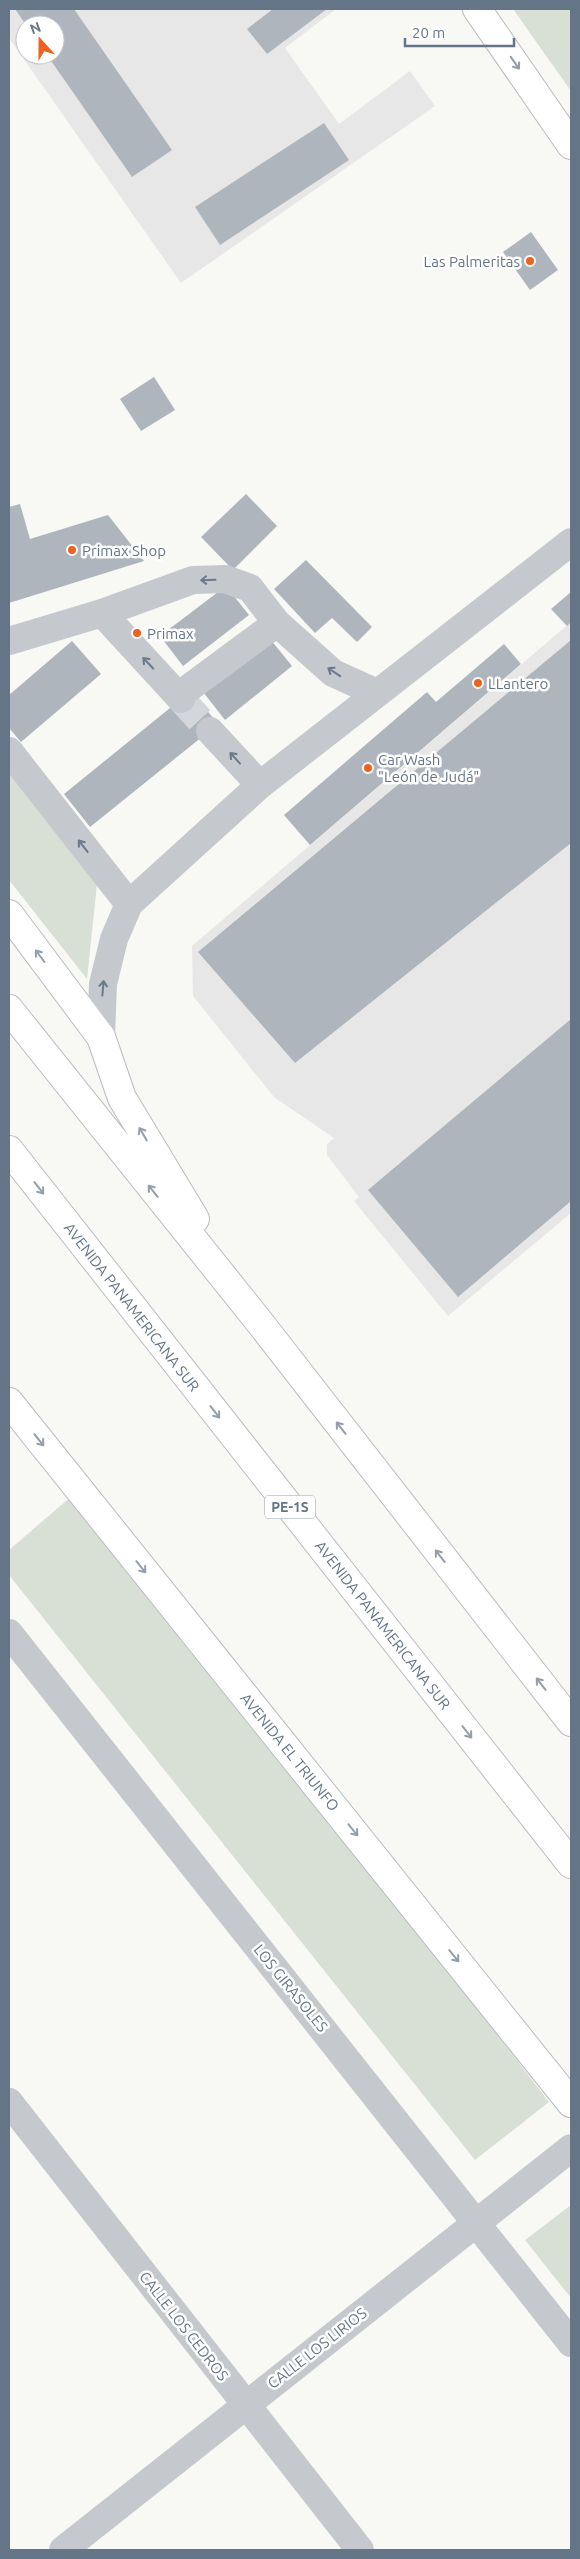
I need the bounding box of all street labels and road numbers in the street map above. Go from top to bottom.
street label: AVENIDA PANAMERICANA SUR [61,1219,203,1395]
road number: PE-1S [265,1495,315,1518]
street label: AVENIDA PANAMERICANA SUR [312,1537,454,1713]
street label: AVENIDA EL TRIUNFO [237,1690,343,1814]
street label: LOS GIRASOLES [251,1941,331,2035]
street label: CALLE LOS CEDROS [136,2268,232,2384]
street label: CALLE LOS LIRIOS [264,2304,370,2392]

